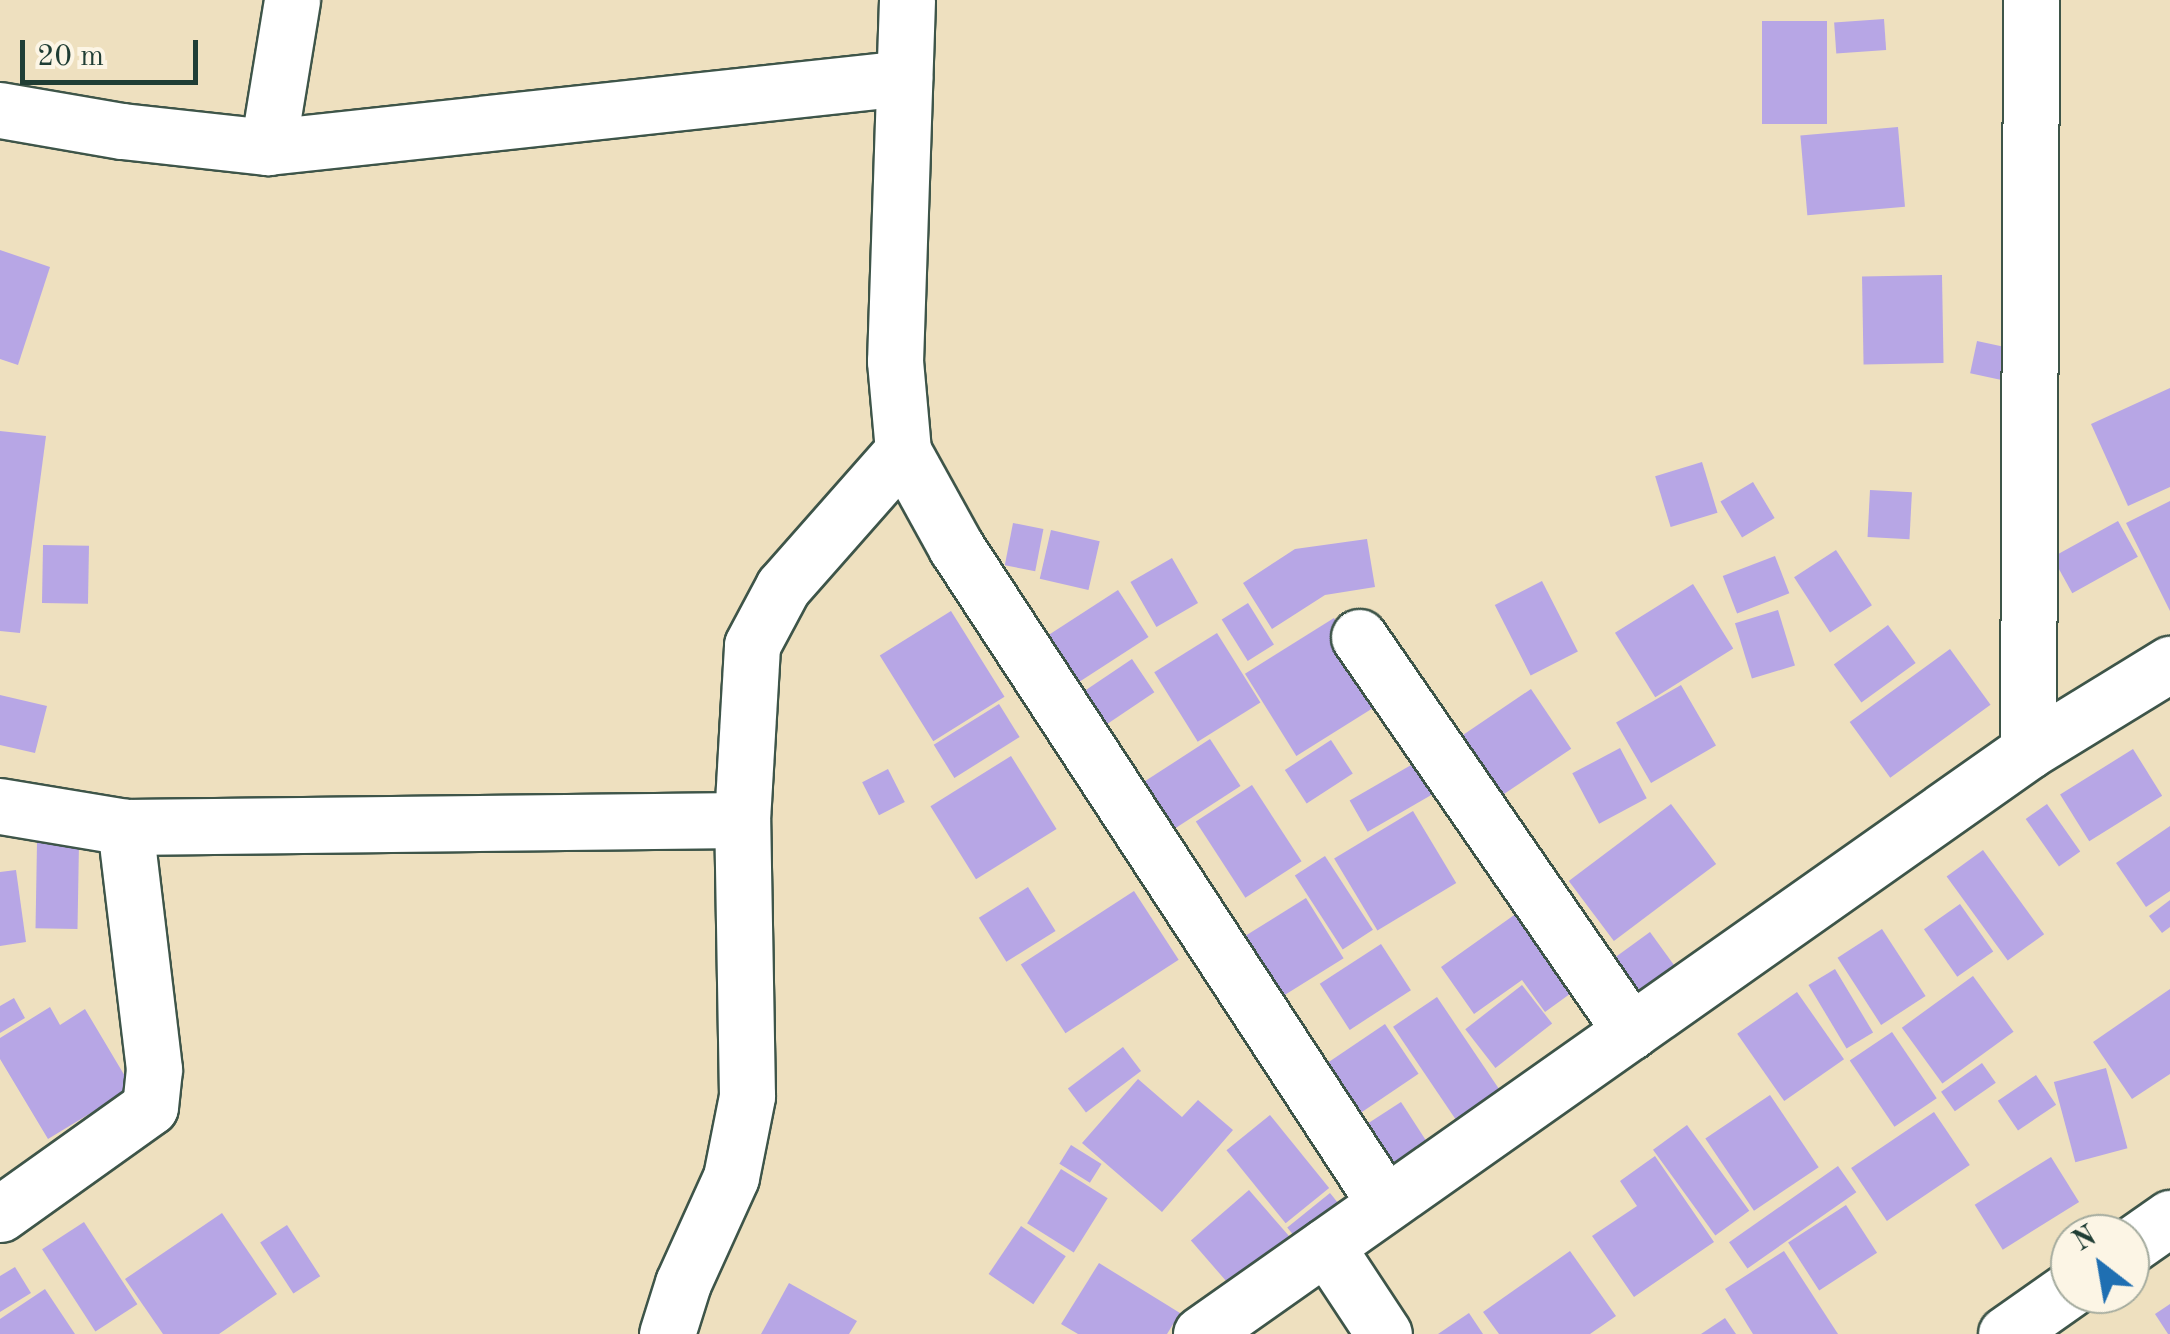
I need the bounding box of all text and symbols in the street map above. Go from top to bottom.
scale bar [25,20,202,82]
text: 20 m [37,42,104,72]
north arrow [2050,1214,2150,1314]
text: N [2069,1222,2102,1258]

